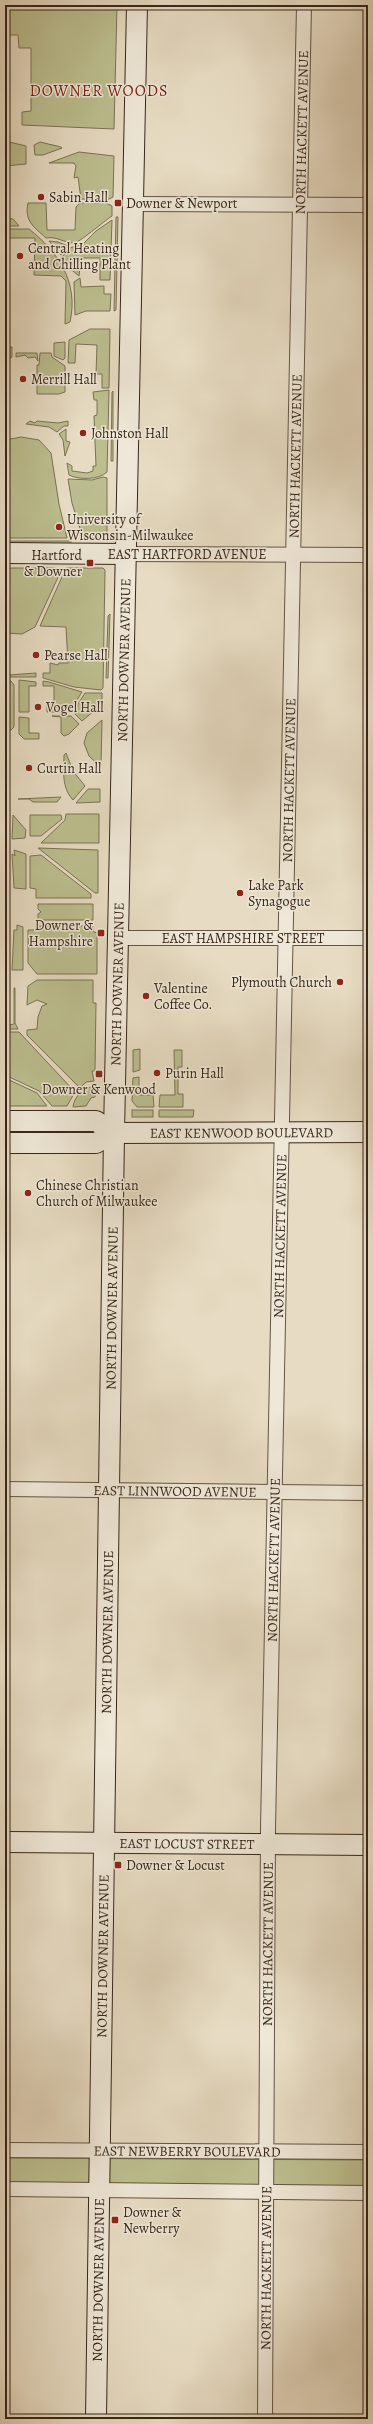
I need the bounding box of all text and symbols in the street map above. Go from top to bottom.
street label: NORTH HACKETT AVENUE [290,50,313,215]
district label: DOWNER WOODS [30,80,168,102]
place label: Sabin Hall [49,188,108,207]
marker: Sabin Hall [36,192,46,202]
place label: Downer & Newport [126,194,238,213]
marker: Downer & Newport [113,198,123,208]
place label: Central Heating and Chilling Plant [28,239,131,274]
marker: Central Heating and Chilling Plant [15,251,25,261]
place label: Merrill Hall [31,370,97,389]
marker: Merrill Hall [18,374,28,384]
street label: NORTH HACKETT AVENUE [284,374,306,539]
place label: Johnston Hall [91,424,169,443]
marker: Johnston Hall [78,428,88,438]
place label: University of Wisconsin-Milwaukee [66,510,194,545]
marker: University of Wisconsin-Milwaukee [54,522,64,532]
street label: EAST HARTFORD AVENUE [107,545,267,564]
place label: Hartford & Downer [24,546,83,581]
marker: Hartford & Downer [85,558,95,568]
street label: NORTH DOWNER AVENUE [112,578,135,742]
place label: Pearse Hall [44,646,108,665]
marker: Pearse Hall [31,650,41,660]
place label: Vogel Hall [45,698,104,717]
street label: NORTH HACKETT AVENUE [278,698,300,862]
marker: Vogel Hall [33,702,43,712]
place label: Curtin Hall [37,759,102,778]
marker: Curtin Hall [24,763,34,773]
place label: Lake Park Synagogue [248,876,310,911]
marker: Lake Park Synagogue [235,888,245,898]
street label: NORTH DOWNER AVENUE [106,902,128,1066]
place label: Downer & Hampshire [29,916,93,951]
marker: Downer & Hampshire [96,928,106,938]
street label: EAST HAMPSHIRE STREET [161,929,325,948]
place label: Plymouth Church [231,973,333,992]
marker: Plymouth Church [335,977,345,987]
place label: Valentine Coffee Co. [153,979,213,1014]
marker: Valentine Coffee Co. [141,991,151,1001]
place label: Purin Hall [165,1064,224,1083]
marker: Purin Hall [152,1068,162,1078]
marker: Downer & Kenwood [94,1069,104,1079]
place label: Downer & Kenwood [42,1080,157,1099]
street label: EAST KENWOOD BOULEVARD [150,1123,333,1142]
street label: NORTH HACKETT AVENUE [269,1154,291,1318]
place label: Chinese Christian Church of Milwaukee [36,1176,158,1211]
marker: Chinese Christian Church of Milwaukee [23,1188,33,1198]
street label: NORTH DOWNER AVENUE [101,1226,122,1390]
street label: NORTH HACKETT AVENUE [262,1478,284,1642]
street label: EAST LINNWOOD AVENUE [93,1480,257,1501]
street label: NORTH DOWNER AVENUE [96,1550,118,1714]
street label: EAST LOCUST STREET [119,1833,255,1854]
place label: Downer & Locust [126,1856,225,1875]
marker: Downer & Locust [113,1860,123,1870]
street label: NORTH HACKETT AVENUE [257,1862,277,2026]
street label: NORTH DOWNER AVENUE [92,1874,113,2038]
street label: EAST NEWBERRY BOULEVARD [93,2141,281,2161]
street label: NORTH HACKETT AVENUE [256,2186,276,2350]
street label: NORTH DOWNER AVENUE [87,2198,109,2362]
place label: Downer & Newberry [123,2203,182,2238]
marker: Downer & Newberry [110,2215,120,2225]

